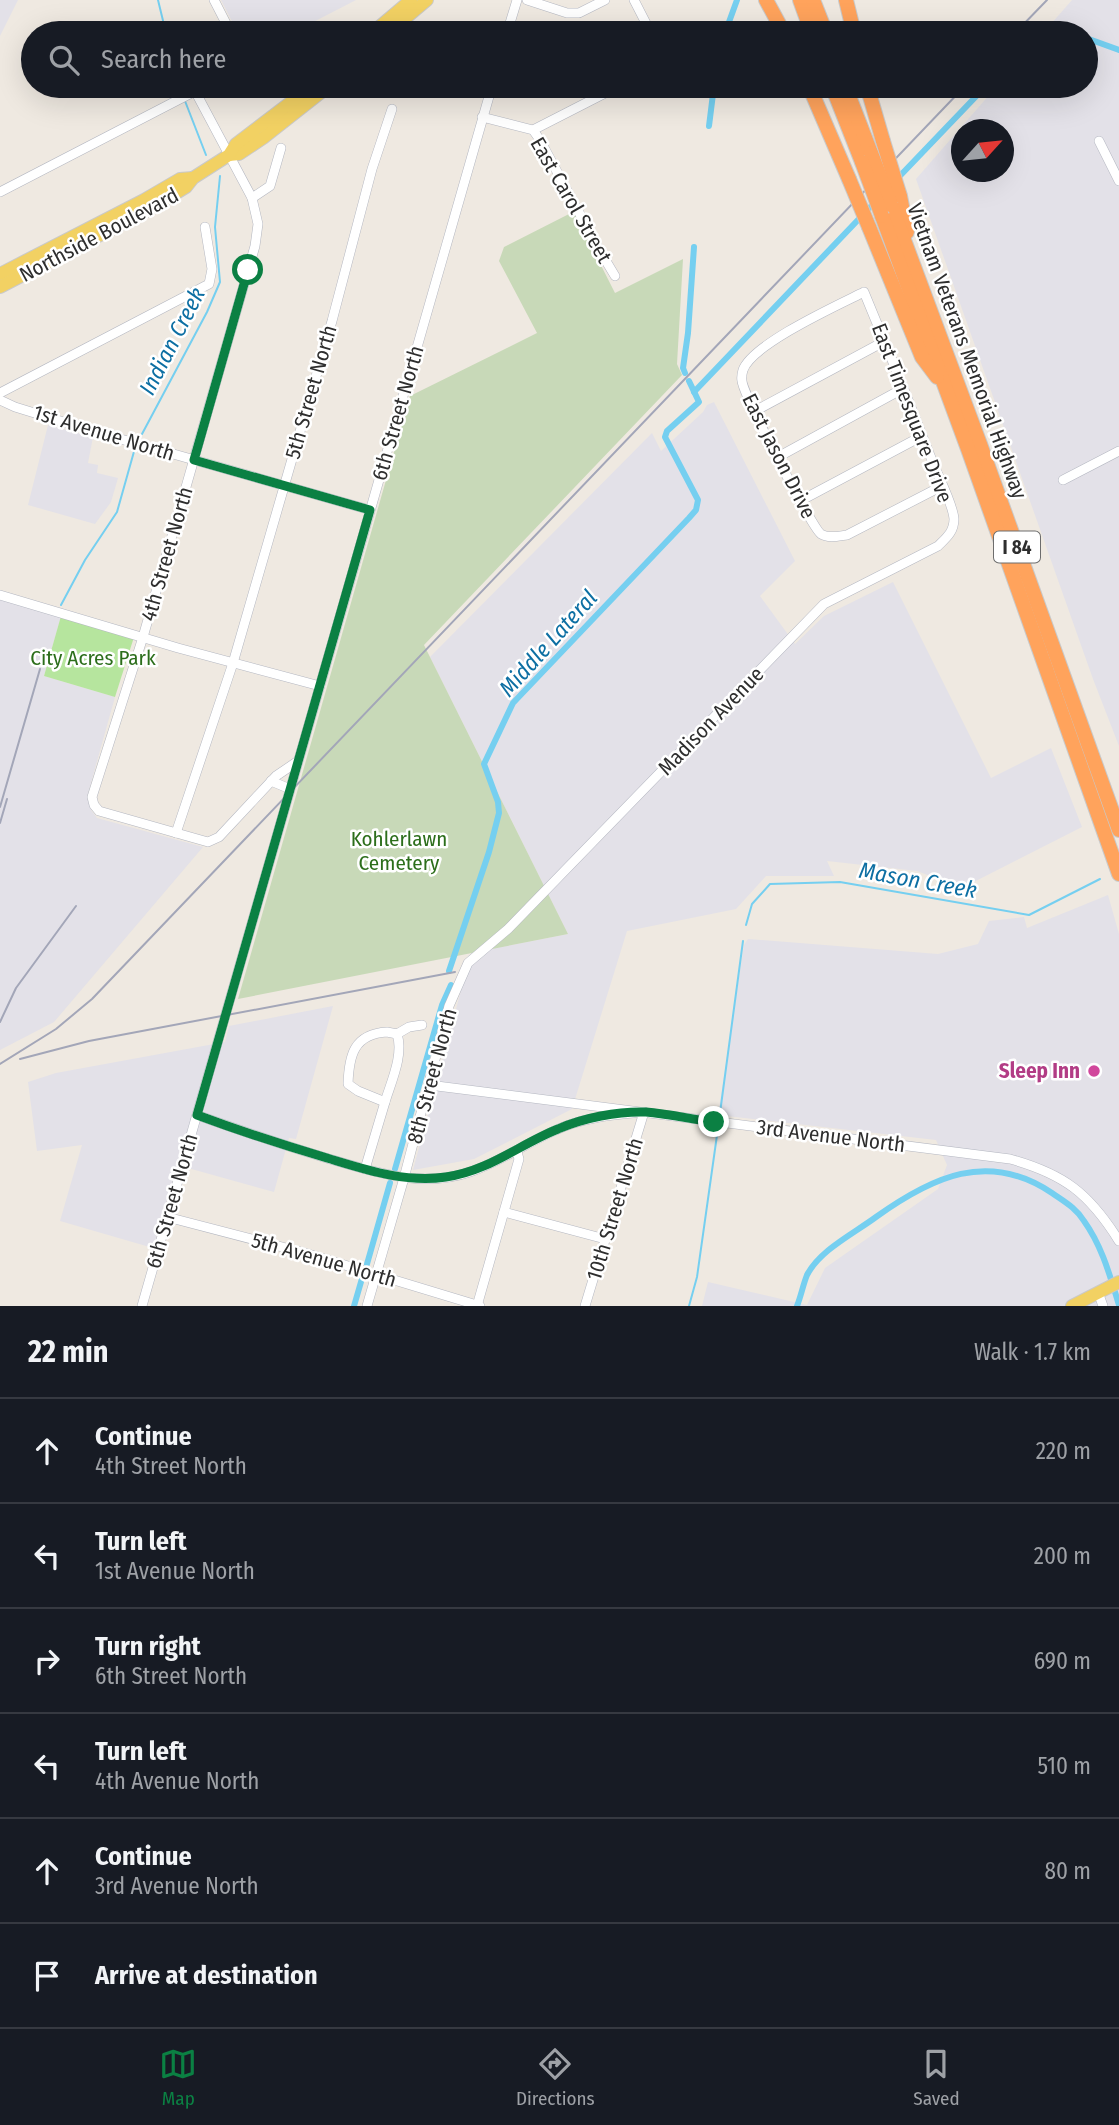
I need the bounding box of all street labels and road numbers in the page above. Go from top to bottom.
street label: East Carol Street [524,132,618,268]
street label: Northside Boulevard [15,182,183,288]
street label: Vietnam Veterans Memorial Highway [901,200,1033,503]
street label: East Timesquare Drive [866,320,958,506]
street label: 5th Street North [279,322,343,462]
street label: 6th Street North [366,343,430,483]
street label: East Jason Drive [736,389,822,523]
street label: 1st Avenue North [30,399,178,467]
street label: 4th Street North [135,484,199,624]
road number: I 84 [994,532,1040,562]
street label: Madison Avenue [653,661,769,781]
street label: 8th Street North [401,1006,463,1146]
street label: 3rd Avenue North [755,1114,907,1158]
street label: 6th Street North [140,1131,204,1271]
street label: 10th Street North [581,1135,649,1283]
street label: 5th Avenue North [249,1227,399,1293]

